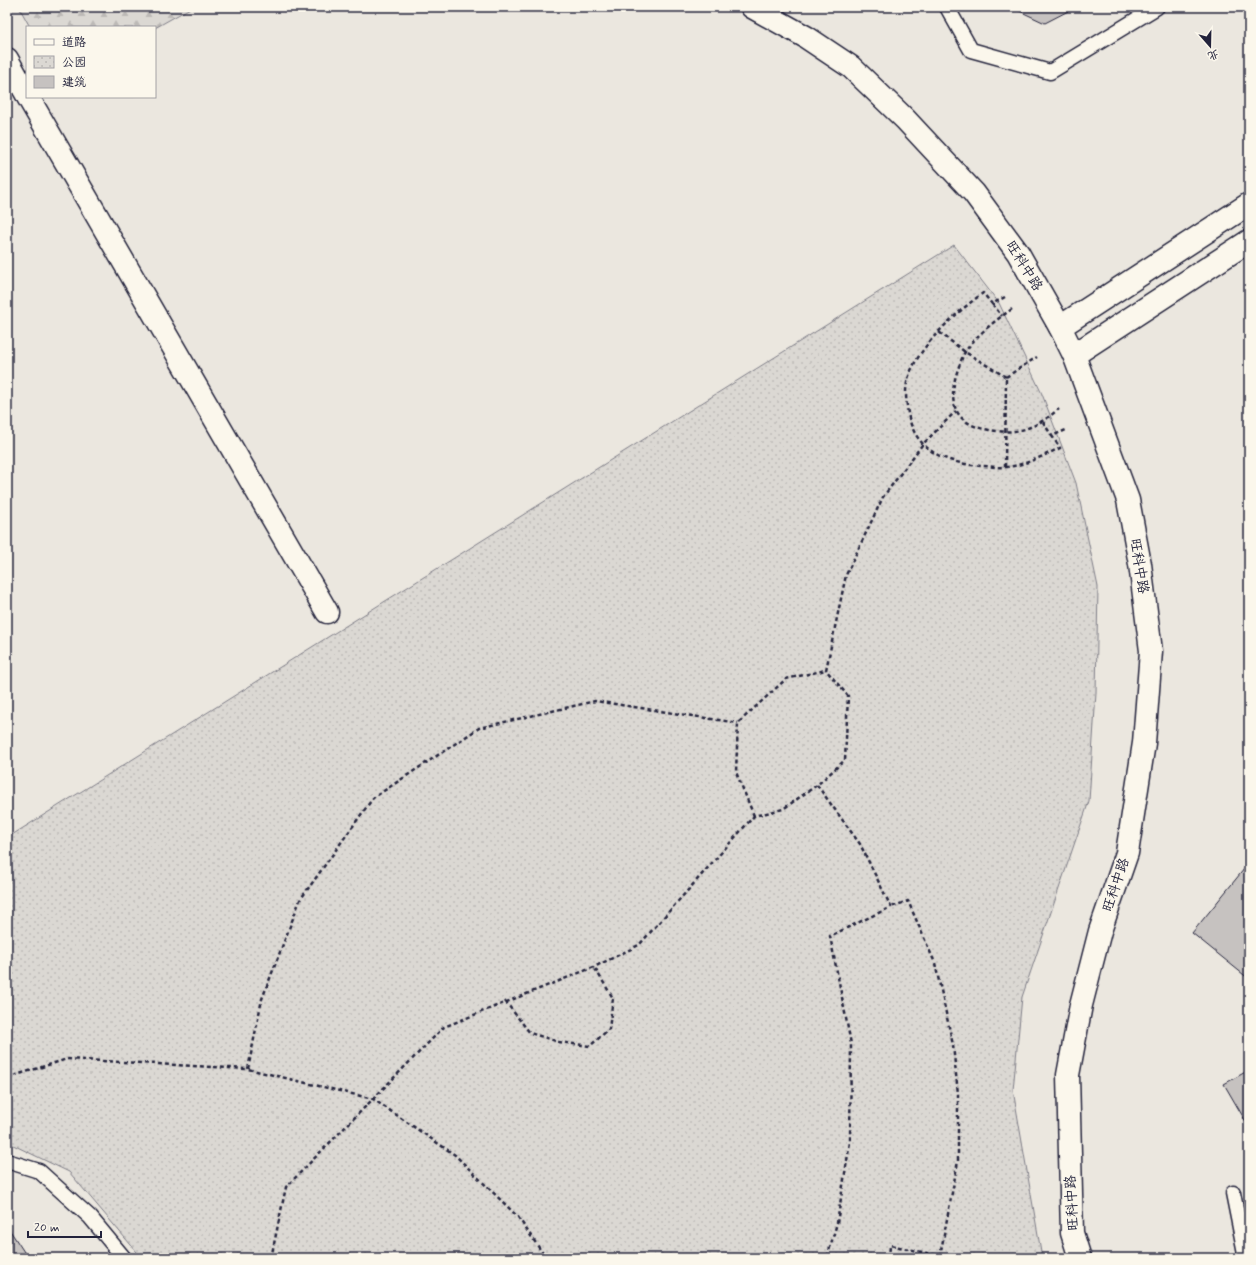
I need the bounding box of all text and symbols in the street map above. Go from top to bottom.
legend [26,26,156,98]
north arrow [1190,26,1230,66]
text: 道路 [62,35,86,51]
text: 北 [1206,46,1221,63]
text: 公园 [62,55,86,71]
text: 建筑 [62,75,86,91]
street label: 旺科中路 [1002,237,1046,295]
street label: 旺科中路 [1126,537,1152,595]
street label: 旺科中路 [1098,856,1134,914]
street label: 旺科中路 [1062,1175,1082,1231]
scale bar [28,1213,101,1239]
text: 20 m [34,1220,60,1236]

